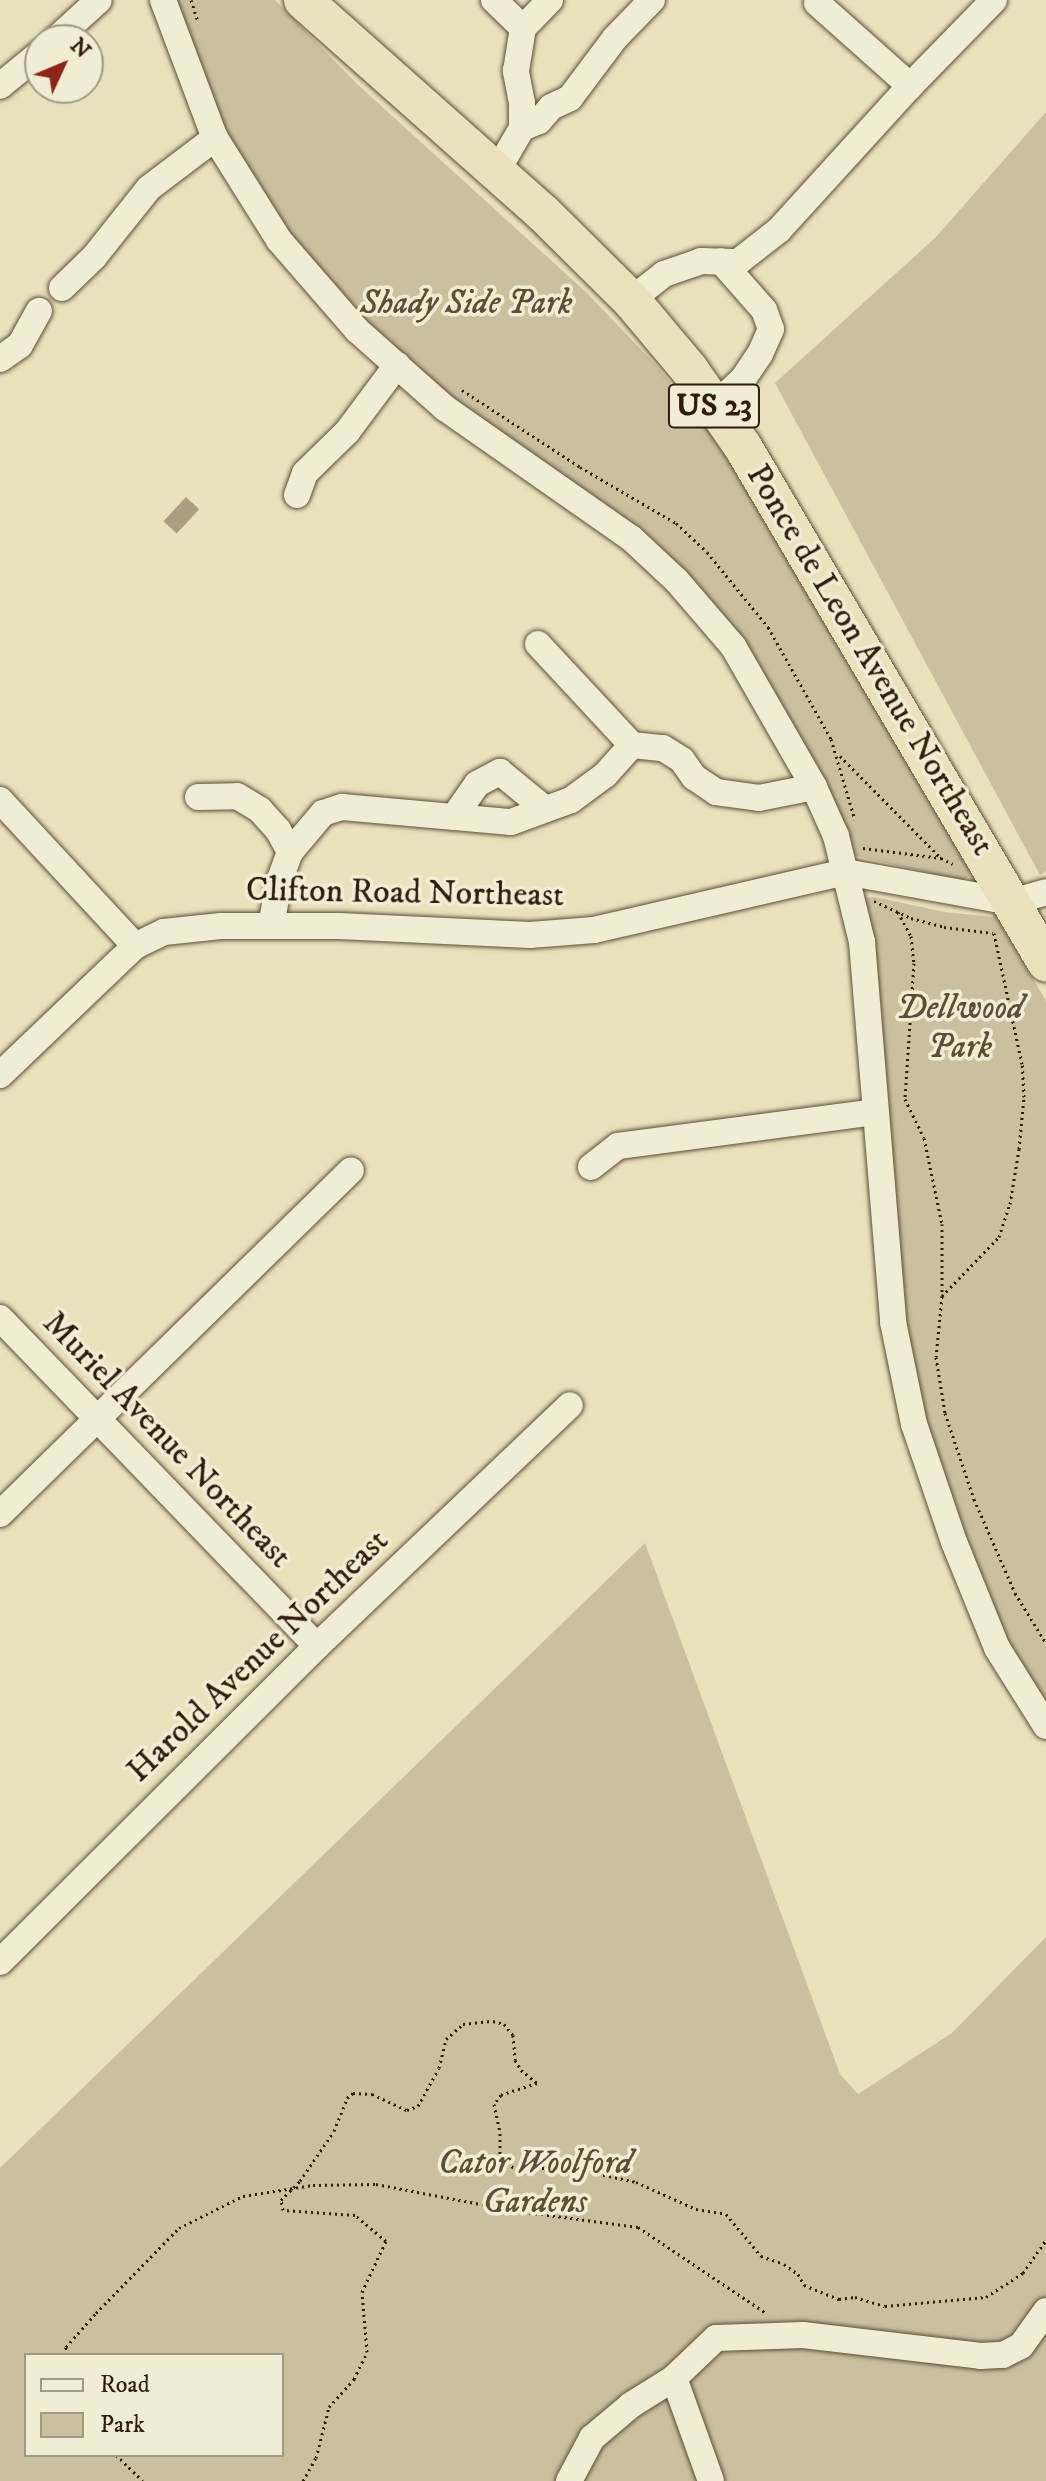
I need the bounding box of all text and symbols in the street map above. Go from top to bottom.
north arrow [24,24,104,104]
text: N [64,32,96,64]
park label: Shady Side Park [360,284,572,324]
road number: US 23 [666,378,762,434]
street label: Ponce de Leon Avenue Northeast [737,457,1003,863]
street label: Clifton Road Northeast [246,870,564,916]
park label: Dellwood Park [897,988,1023,1068]
street label: Muriel Avenue Northeast [34,1303,300,1577]
street label: Harold Avenue Northeast [119,1521,397,1791]
park label: Cator Woolford Gardens [438,2143,632,2222]
legend [24,2353,284,2457]
text: Road [100,2370,150,2400]
text: Park [100,2410,145,2440]

